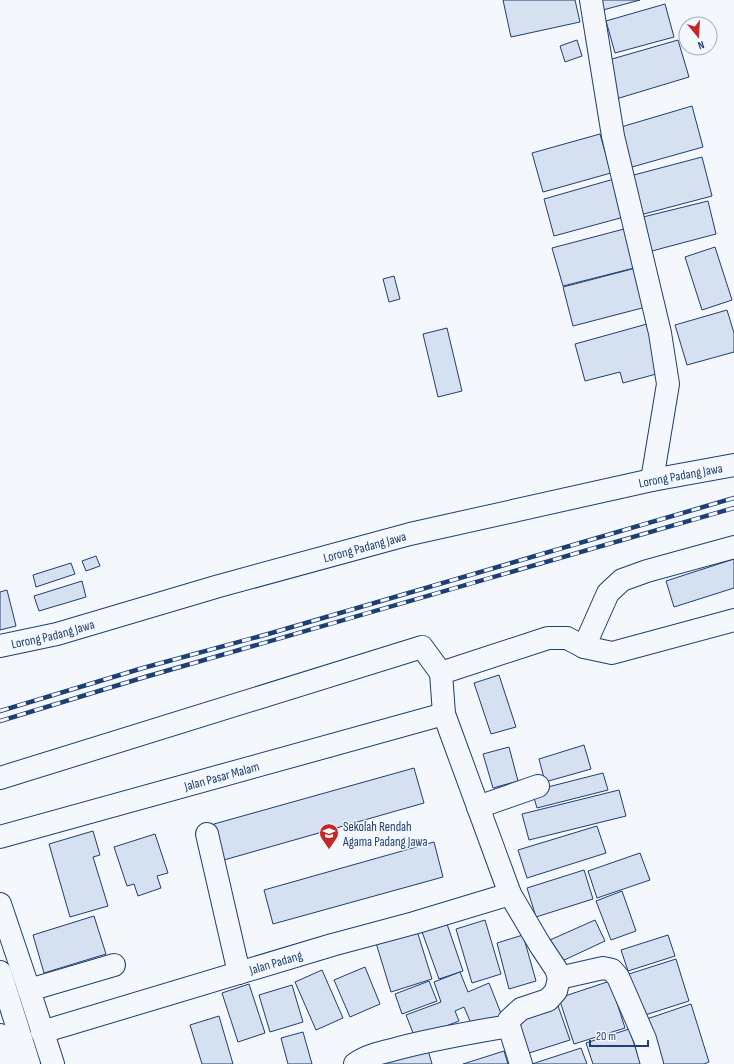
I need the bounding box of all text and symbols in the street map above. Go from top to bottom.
north arrow [678,16,718,56]
text: N [696,38,706,52]
street label: Lorong Padang Jawa [637,460,724,492]
street label: Lorong Padang Jawa [322,528,408,566]
street label: Lorong Padang Jawa [10,616,96,652]
street label: Jalan Pasar Malam [182,759,261,795]
place label: Sekolah Rendah Agama Padang Jawa [342,819,428,850]
school or university icon: Sekolah Rendah Agama Padang Jawa [318,822,340,850]
street label: Jalan Padang [247,947,304,979]
scale bar [590,1022,648,1048]
text: 20 m [596,1029,616,1044]

